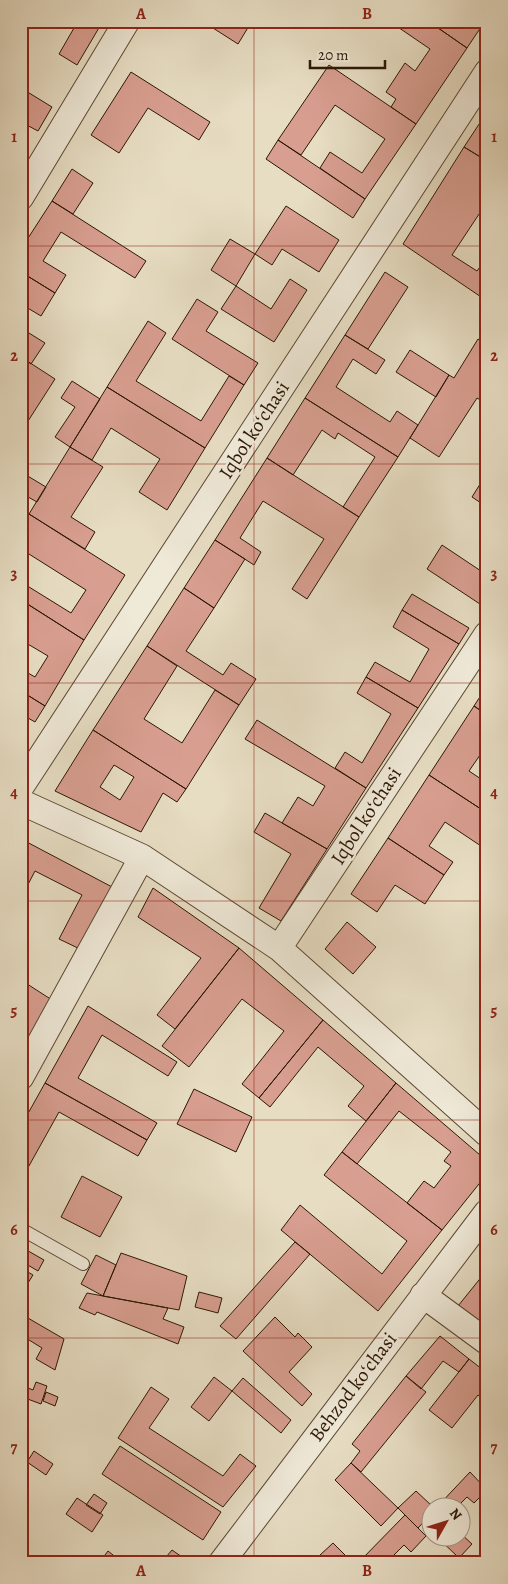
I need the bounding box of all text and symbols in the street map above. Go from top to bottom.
text: A [135,3,147,25]
text: B [362,3,372,25]
scale bar [310,38,386,70]
text: 20 m [318,45,349,65]
text: 1 [11,126,17,148]
text: 1 [491,126,497,148]
text: 2 [10,345,18,367]
text: 2 [490,345,498,367]
street label: Iqbol koʻchasi [212,376,296,484]
text: 3 [11,563,18,585]
text: 3 [491,563,498,585]
street label: Iqbol koʻchasi [324,762,408,870]
text: 4 [10,782,18,804]
text: 4 [490,782,498,804]
text: 5 [11,1000,18,1022]
text: 5 [491,1000,498,1022]
text: 6 [10,1219,18,1241]
text: 6 [490,1219,498,1241]
street label: Behzod koʻchasi [303,1327,403,1447]
text: 7 [11,1437,18,1459]
text: 7 [491,1437,498,1459]
north arrow [420,1496,470,1546]
text: N [445,1504,466,1524]
text: A [135,1560,147,1582]
text: B [362,1560,372,1582]

